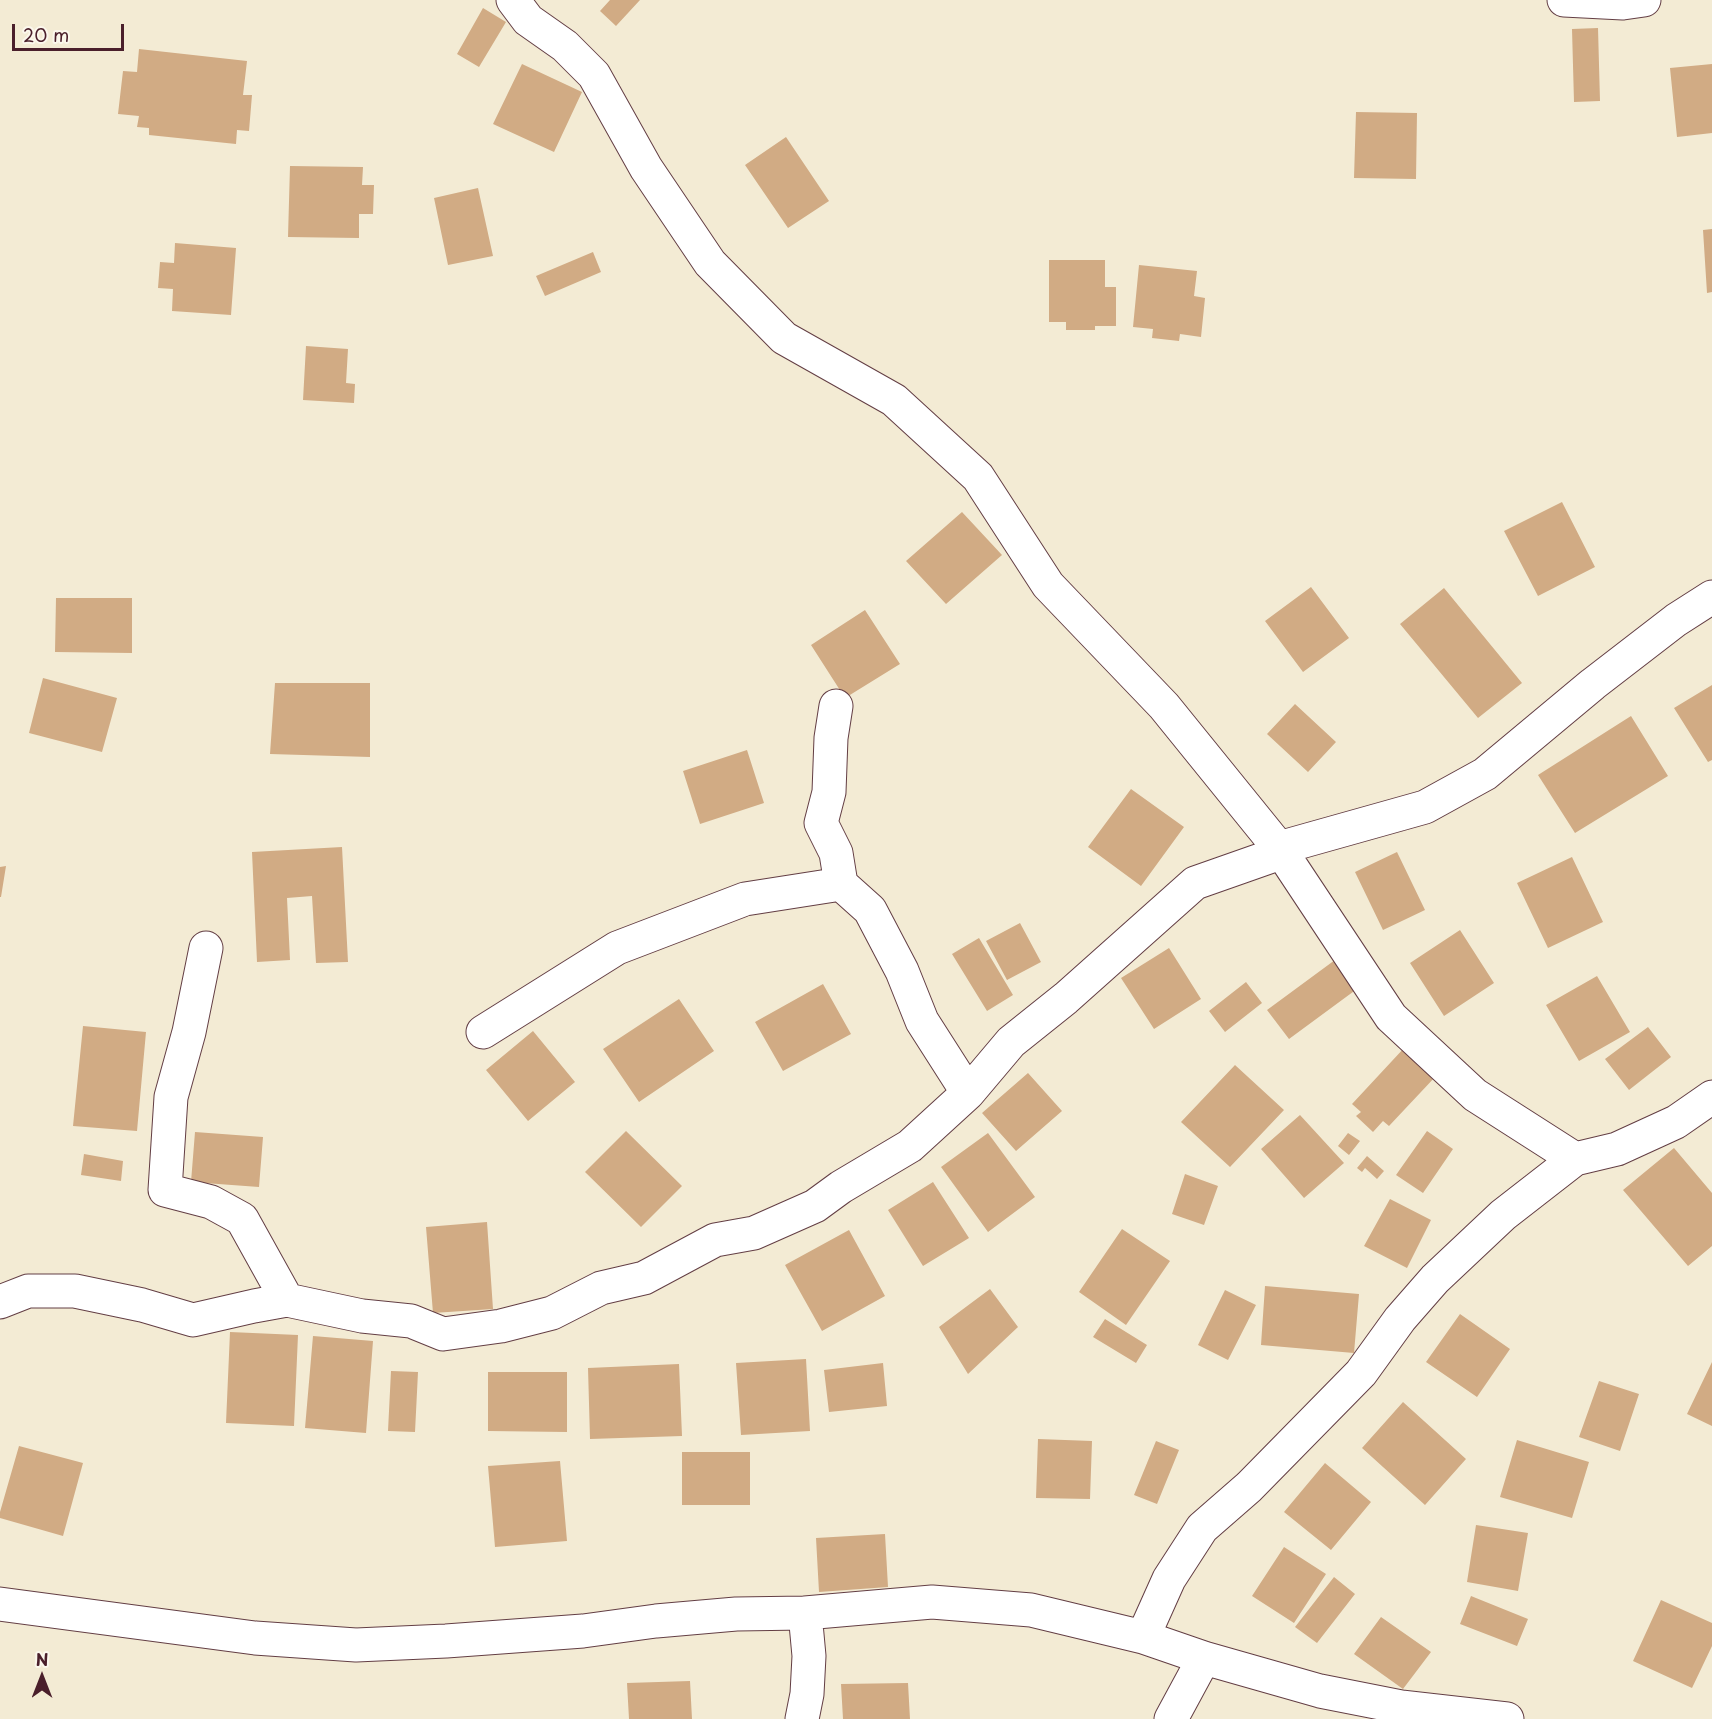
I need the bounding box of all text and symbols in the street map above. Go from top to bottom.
scale bar [15,12,128,50]
text: 20 m [23,21,69,48]
north arrow [12,1647,72,1707]
text: N [36,1647,48,1671]

